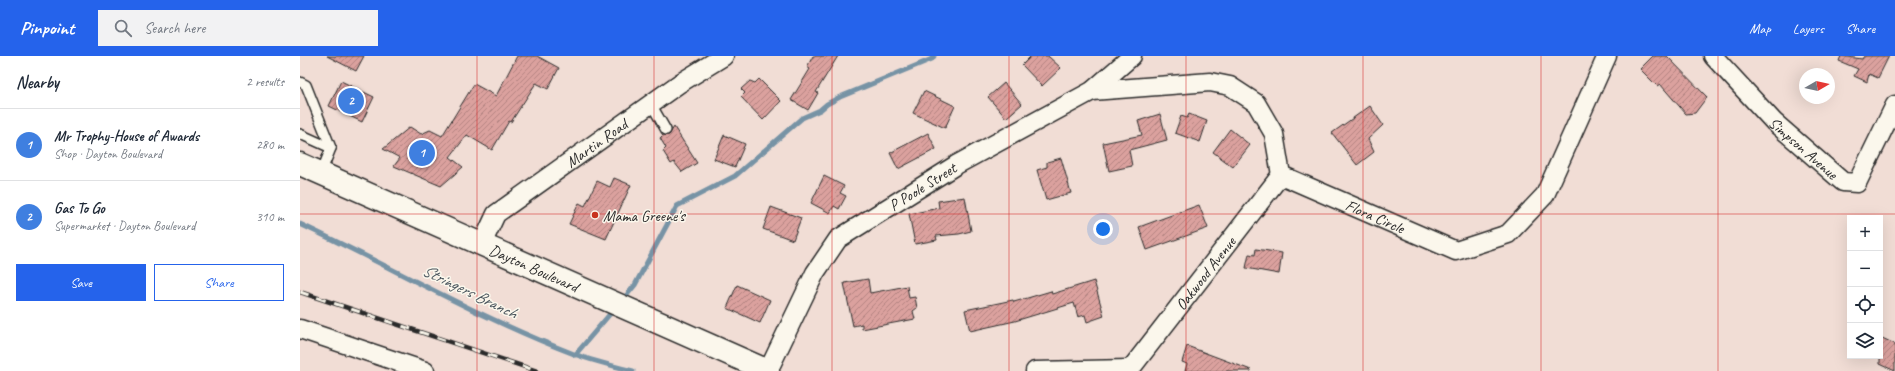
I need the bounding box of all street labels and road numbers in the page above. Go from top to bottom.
street label: Martin Road [562,113,634,172]
street label: Simpson Avenue [1764,113,1843,185]
street label: P Poole Street [885,158,962,216]
street label: Flora Circle [1342,195,1409,239]
street label: Oakwood Avenue [1171,232,1242,314]
street label: Dayton Boulevard [486,240,584,298]

